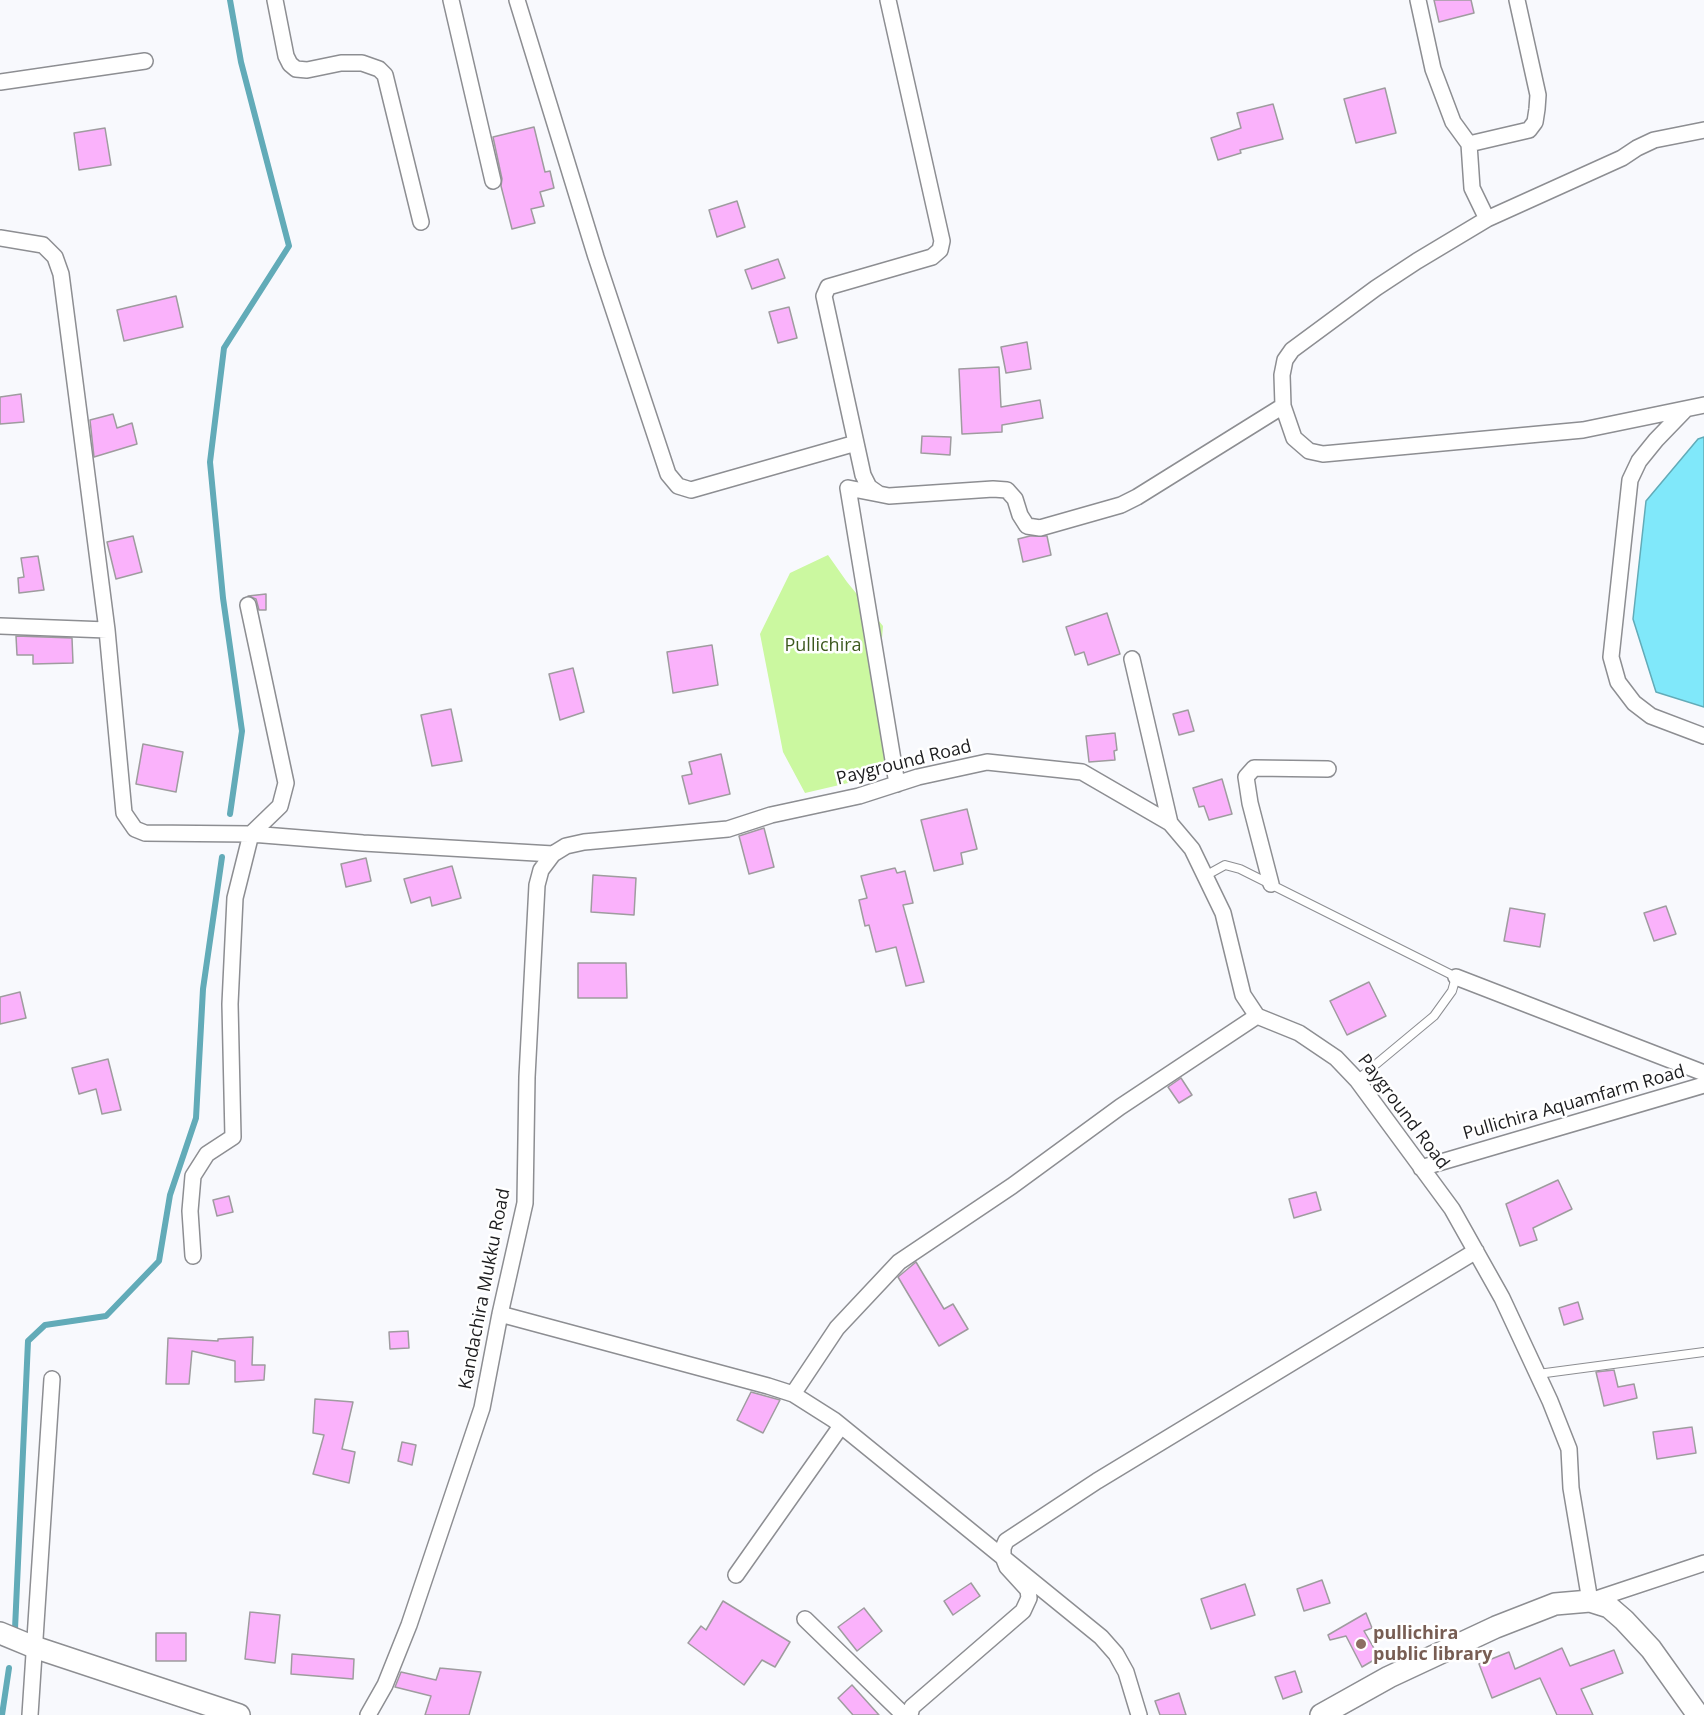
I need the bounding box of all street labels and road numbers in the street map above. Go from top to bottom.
street label: Payground Road [834,736,974,790]
street label: Payground Road [1353,1050,1453,1174]
street label: Pullichira Aquamfarm Road [1461,1061,1687,1145]
street label: Kandachira Mukku Road [455,1187,515,1391]

